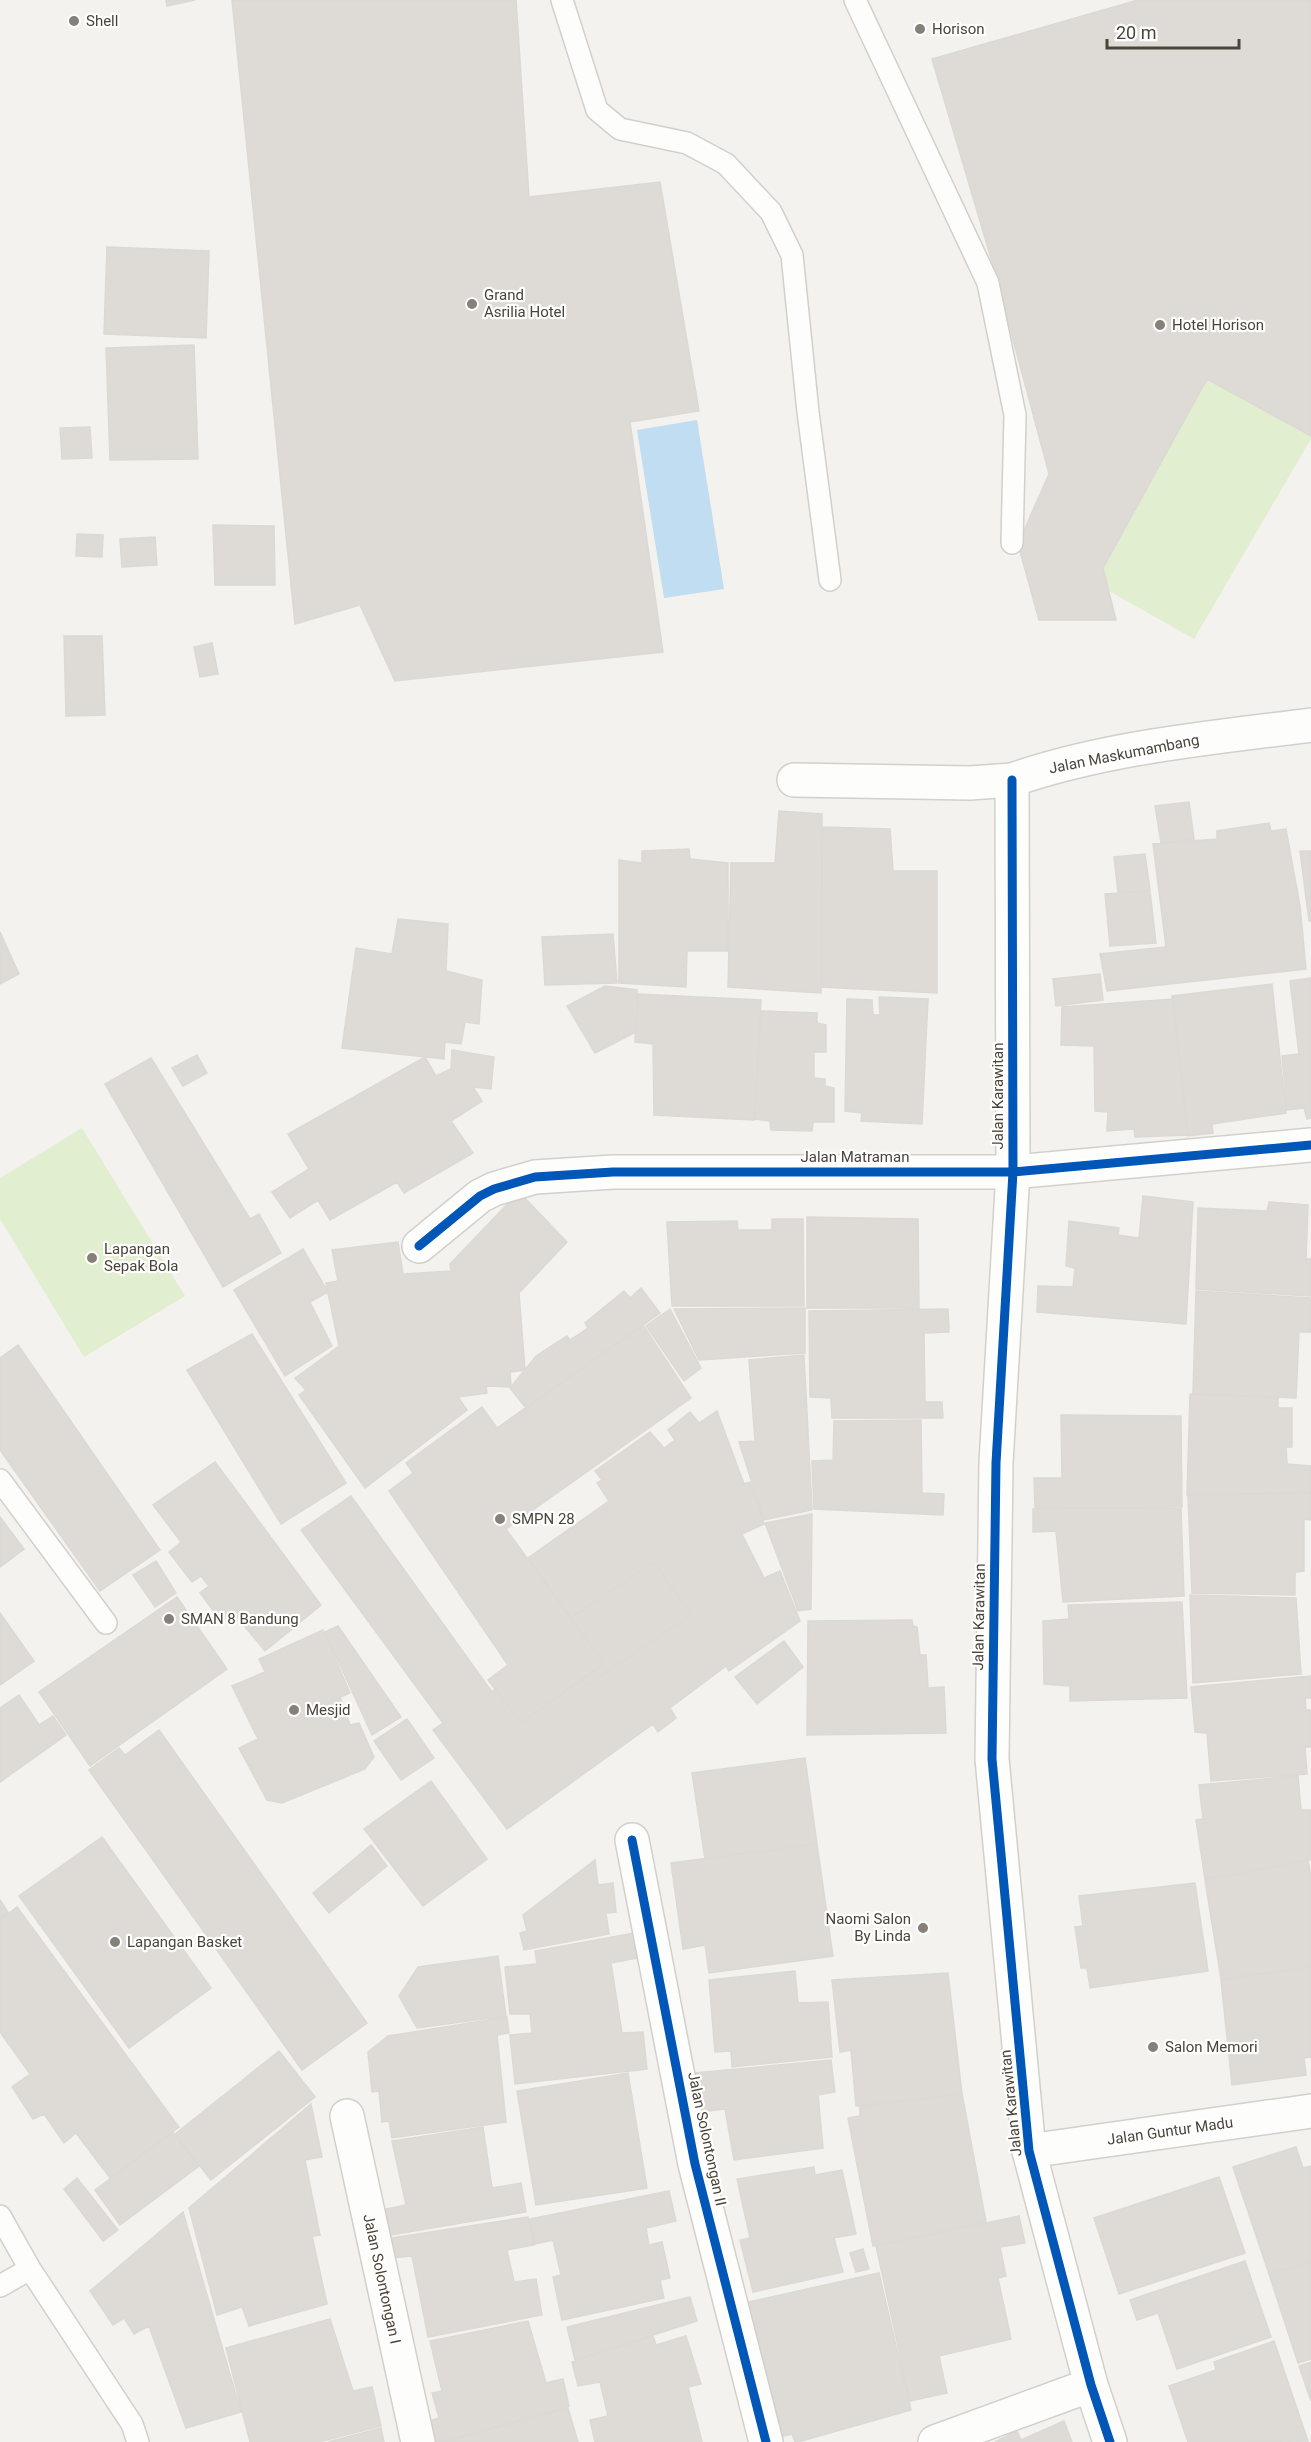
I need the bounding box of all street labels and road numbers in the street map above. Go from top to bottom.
street label: Jalan Maskumambang [1047,731,1201,777]
street label: Jalan Karawitan [989,1042,1007,1150]
street label: Jalan Matraman [801,1148,909,1166]
street label: Jalan Karawitan [969,1563,989,1671]
street label: Jalan Karawitan [996,2049,1026,2157]
street label: Jalan Solontongan II [684,2070,730,2208]
street label: Jalan Guntur Madu [1106,2113,1234,2149]
street label: Jalan Solontongan I [359,2212,405,2346]

